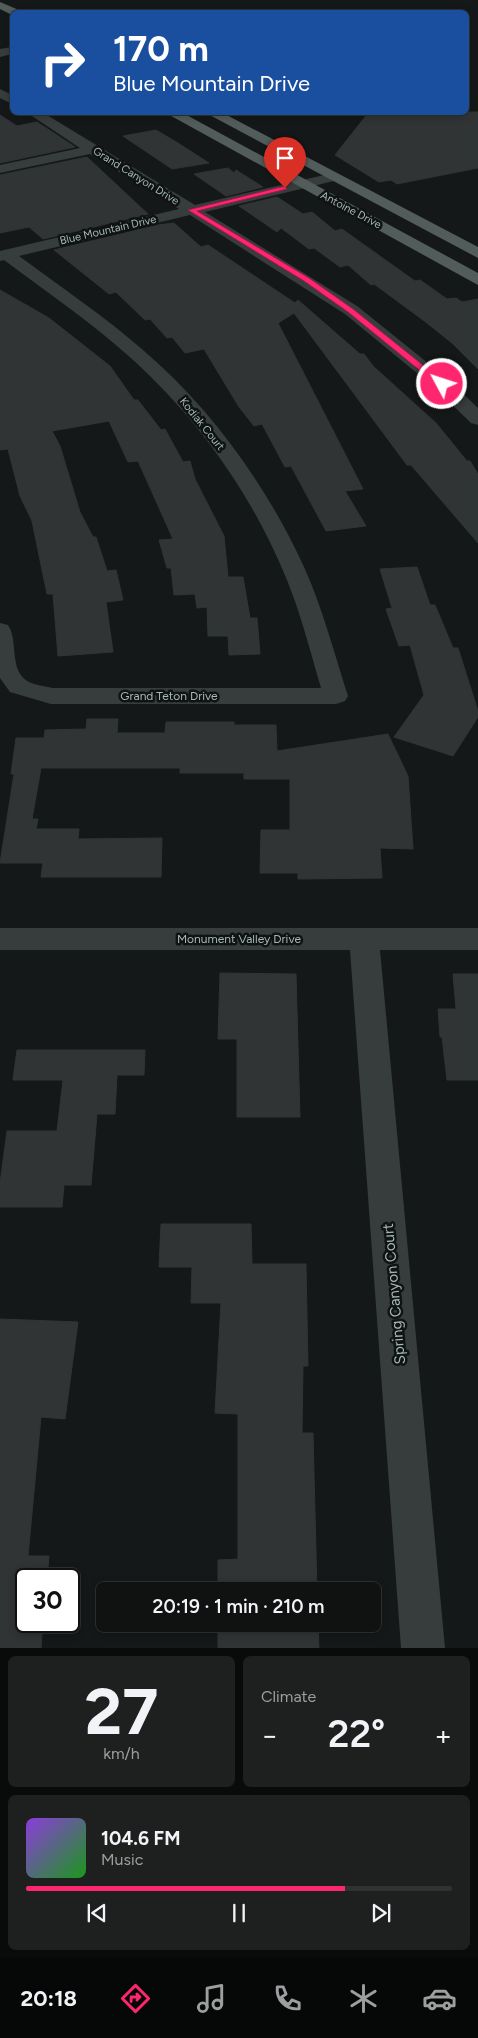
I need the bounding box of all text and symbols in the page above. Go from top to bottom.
text: 170 m [113,28,209,70]
icon: right [30,30,95,95]
text: Blue Mountain Drive [113,70,310,97]
pin [264,137,306,188]
street label: Grand Canyon Drive [91,144,181,208]
icon: arrive [271,144,299,172]
street label: Antoine Drive [318,189,384,231]
street label: Blue Mountain Drive [59,213,157,247]
position arrow [415,357,467,409]
street label: Kodiak Court [177,395,227,453]
street label: Grand Teton Drive [120,689,218,703]
street label: Monument Valley Drive [177,932,302,946]
street label: Spring Canyon Court [379,1222,409,1365]
speed limit sign: 30 [15,1568,80,1633]
text: 20:19 · 1 min · 210 m [153,1595,324,1618]
text: 27 [85,1672,158,1750]
text: Climate [261,1687,316,1706]
text: 22° [328,1711,385,1757]
text: − [261,1718,278,1752]
text: + [435,1718,452,1752]
text: km/h [103,1744,140,1763]
text: 104.6 FM [101,1827,180,1850]
text: Music [101,1850,143,1869]
icon: previous [83,1899,111,1927]
icon: pause [225,1899,253,1927]
icon: next [367,1899,395,1927]
icon: directions [118,1981,153,2016]
icon: music [194,1981,229,2016]
icon: phone [270,1981,305,2016]
icon: climate [346,1981,381,2016]
icon: car [422,1981,457,2016]
text: 20:18 [21,1985,77,2012]

